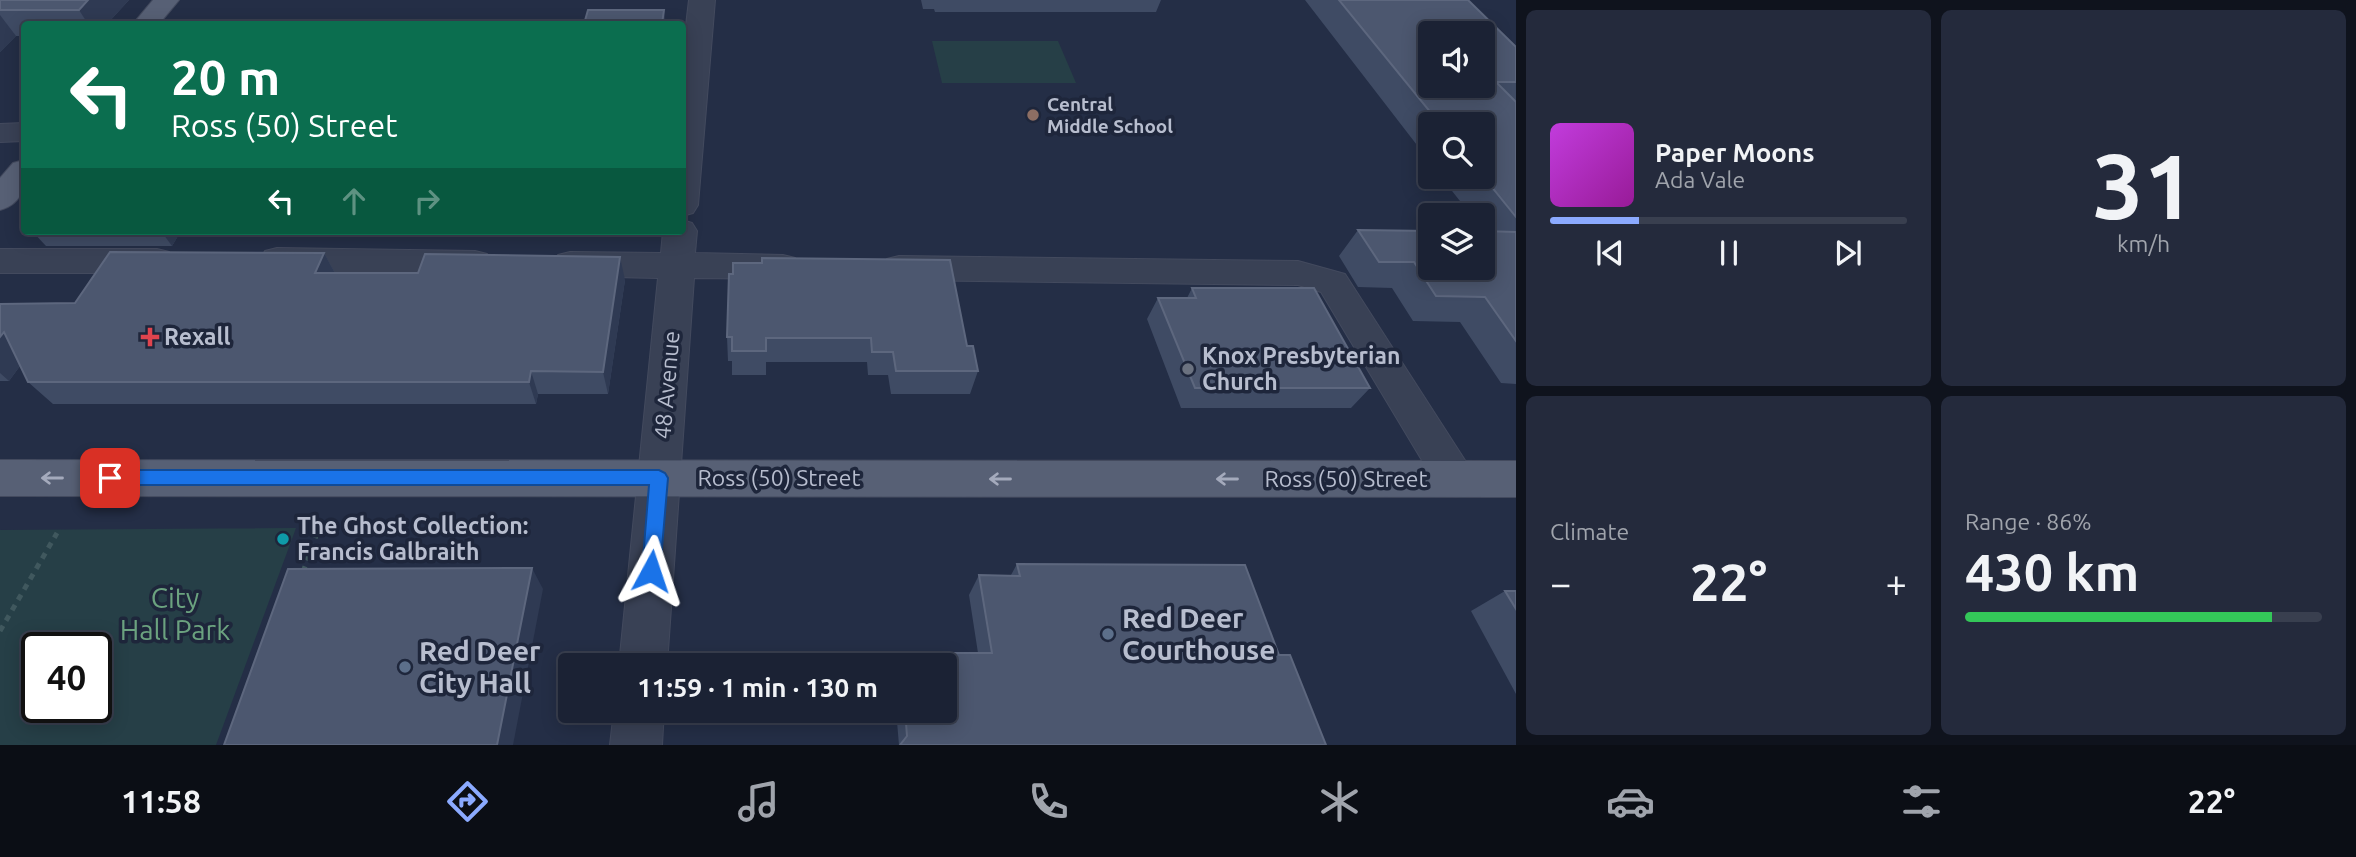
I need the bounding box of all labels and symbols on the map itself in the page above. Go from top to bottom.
place label: Central Middle School [1047,93,1173,137]
marker: Central Middle School [1025,107,1041,123]
place label: Rexall [164,324,230,349]
marker: Rexall [142,329,158,345]
street label: 48 Avenue [649,330,684,440]
place label: Knox Presbyterian Church [1202,343,1400,394]
marker: Knox Presbyterian Church [1180,361,1196,377]
pin [80,448,140,508]
street label: Ross (50) Street [698,465,860,491]
street label: Ross (50) Street [1265,466,1427,492]
one-way arrow [40,471,63,485]
one-way arrow [989,472,1012,486]
one-way arrow [1216,472,1239,486]
place label: The Ghost Collection: Francis Galbraith [297,513,528,564]
marker: The Ghost Collection: Francis Galbraith [275,531,291,547]
position arrow [614,534,688,608]
park label: City Hall Park [120,582,230,645]
place label: Red Deer Courthouse [1122,602,1275,665]
marker: Red Deer Courthouse [1100,626,1116,642]
speed limit sign: 40 [21,632,112,723]
place label: Red Deer City Hall [419,635,541,698]
marker: Red Deer City Hall [397,659,413,675]

